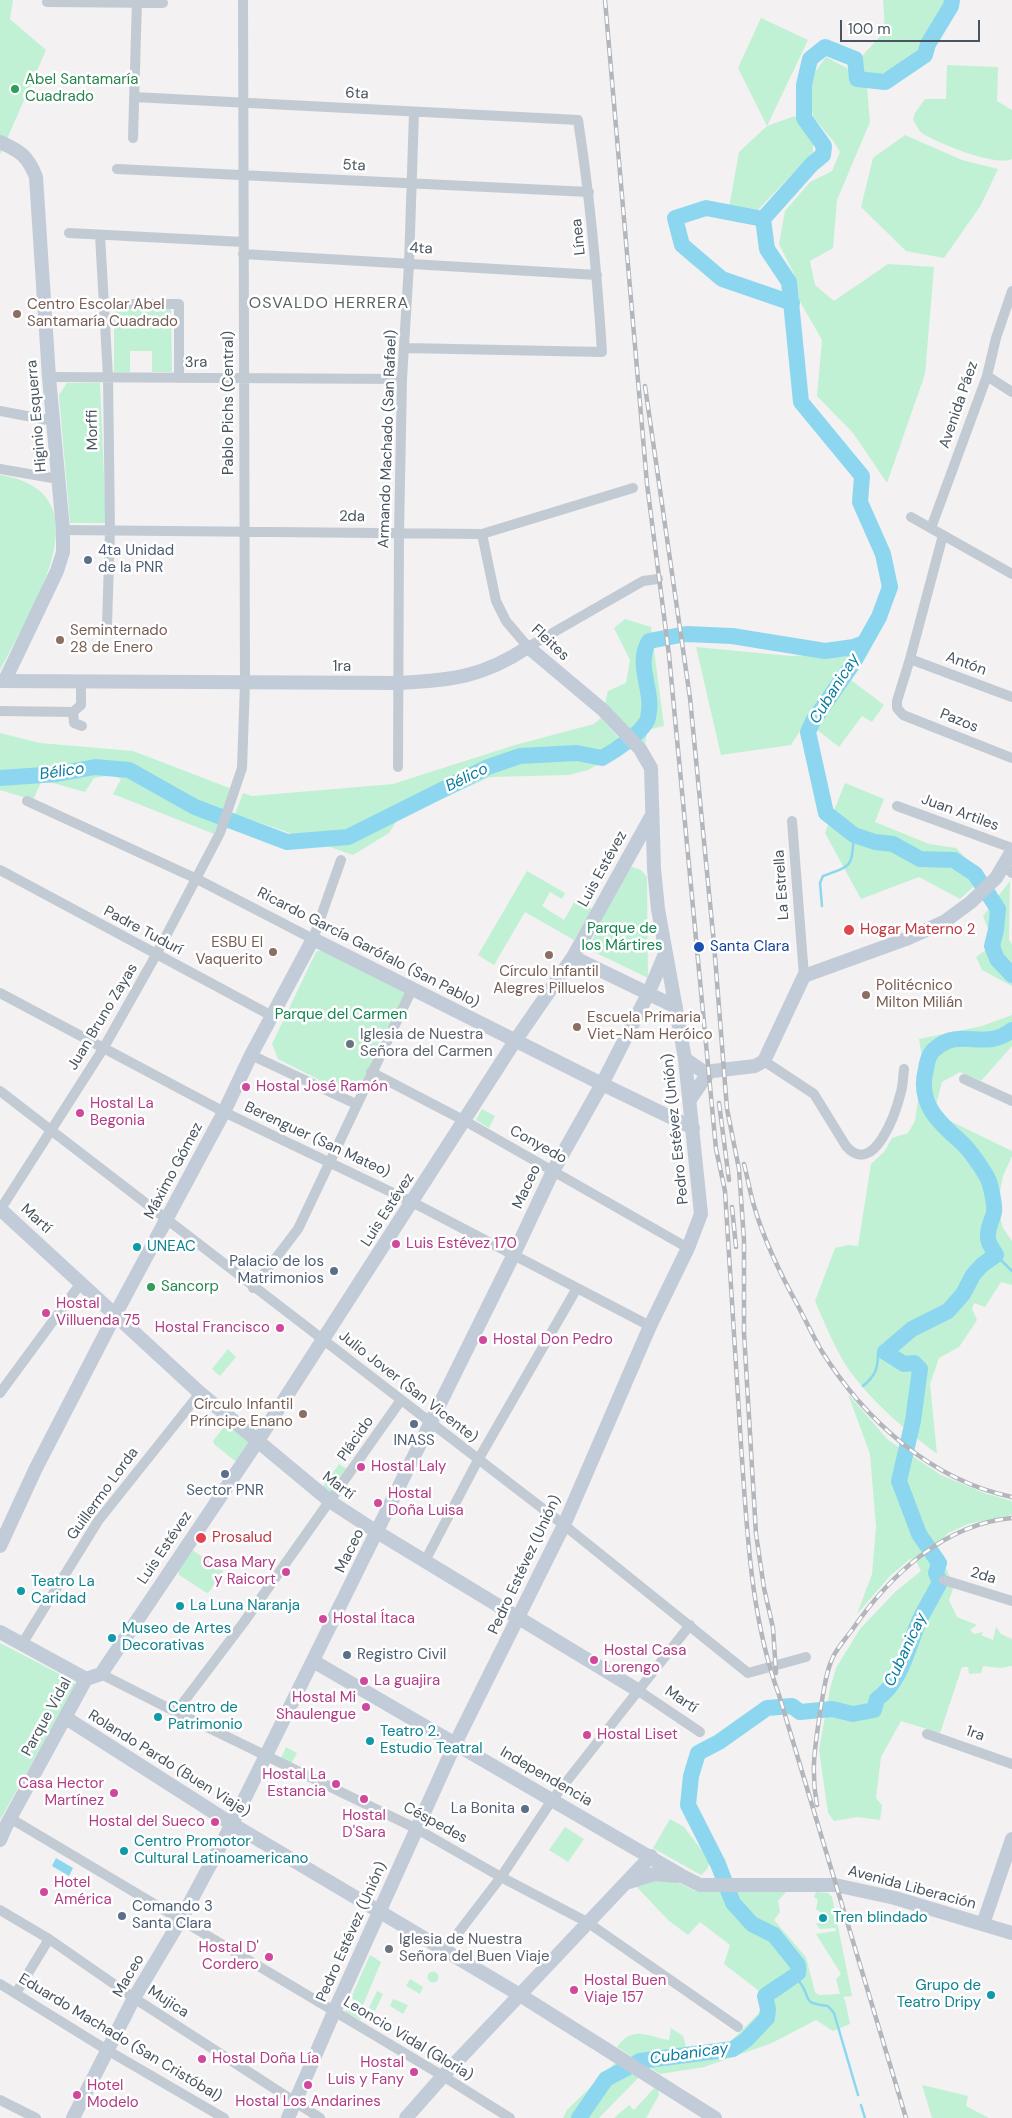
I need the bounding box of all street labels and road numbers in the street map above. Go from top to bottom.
street label: 6ta [345,84,369,104]
street label: 5ta [342,156,366,176]
street label: Línea [568,218,590,256]
street label: 4ta [409,239,433,259]
street label: Armando Machado (San Rafael) [375,329,401,549]
street label: Pablo Pichs (Central) [220,331,238,475]
street label: 3ra [185,354,207,372]
street label: Higinio Esquerra [23,359,51,473]
street label: Avenida Páez [936,359,982,451]
street label: Morffi [84,410,102,450]
street label: 2da [339,508,365,526]
street label: Fleites [527,621,573,665]
street label: Antón [943,648,989,680]
street label: 1ra [333,658,351,676]
street label: Pazos [937,705,981,737]
street label: Juan Artiles [919,791,1001,835]
street label: Luis Estévez [575,828,631,910]
street label: La Estrella [771,849,793,921]
street label: Ricardo García Garófalo (San Pablo) [254,884,482,1012]
street label: Padre Tudurí [100,903,186,959]
street label: Juan Bruno Zayas [64,960,142,1074]
street label: Pedro Estévez (Unión) [659,1053,693,1205]
street label: Berenguer (San Mateo) [241,1098,393,1182]
street label: Máximo Gómez [141,1119,207,1223]
street label: Conyedo [506,1122,570,1168]
street label: Maceo [509,1162,545,1212]
street label: Luis Estévez [358,1170,418,1250]
street label: Martí [17,1200,55,1238]
street label: Julio Jover (San Vicente) [335,1327,481,1447]
street label: Plácido [334,1413,378,1465]
street label: Guillermo Lorda [63,1444,143,1544]
street label: Martí [318,1468,358,1504]
street label: Pedro Estévez (Unión) [485,1493,565,1637]
street label: Luis Estévez [134,1508,196,1588]
street label: Maceo [332,1526,368,1576]
street label: 2da [968,1564,998,1588]
street label: Parque Vidal [18,1675,76,1759]
street label: Martí [661,1683,701,1717]
street label: Rolando Pardo (Buen Viaje) [85,1707,253,1821]
street label: 1ra [963,1722,987,1746]
street label: Independencia [497,1743,595,1811]
street label: Céspedes [400,1799,470,1847]
street label: Pedro Estévez (Unión) [313,1859,391,2005]
street label: Avenida Liberación [846,1862,978,1914]
street label: Maceo [110,1951,148,2001]
street label: Eduardo Machado (San Cristóbal) [15,1970,225,2106]
street label: Mujica [144,1982,192,2022]
street label: Leoncio Vidal (Gloria) [340,1993,476,2085]

